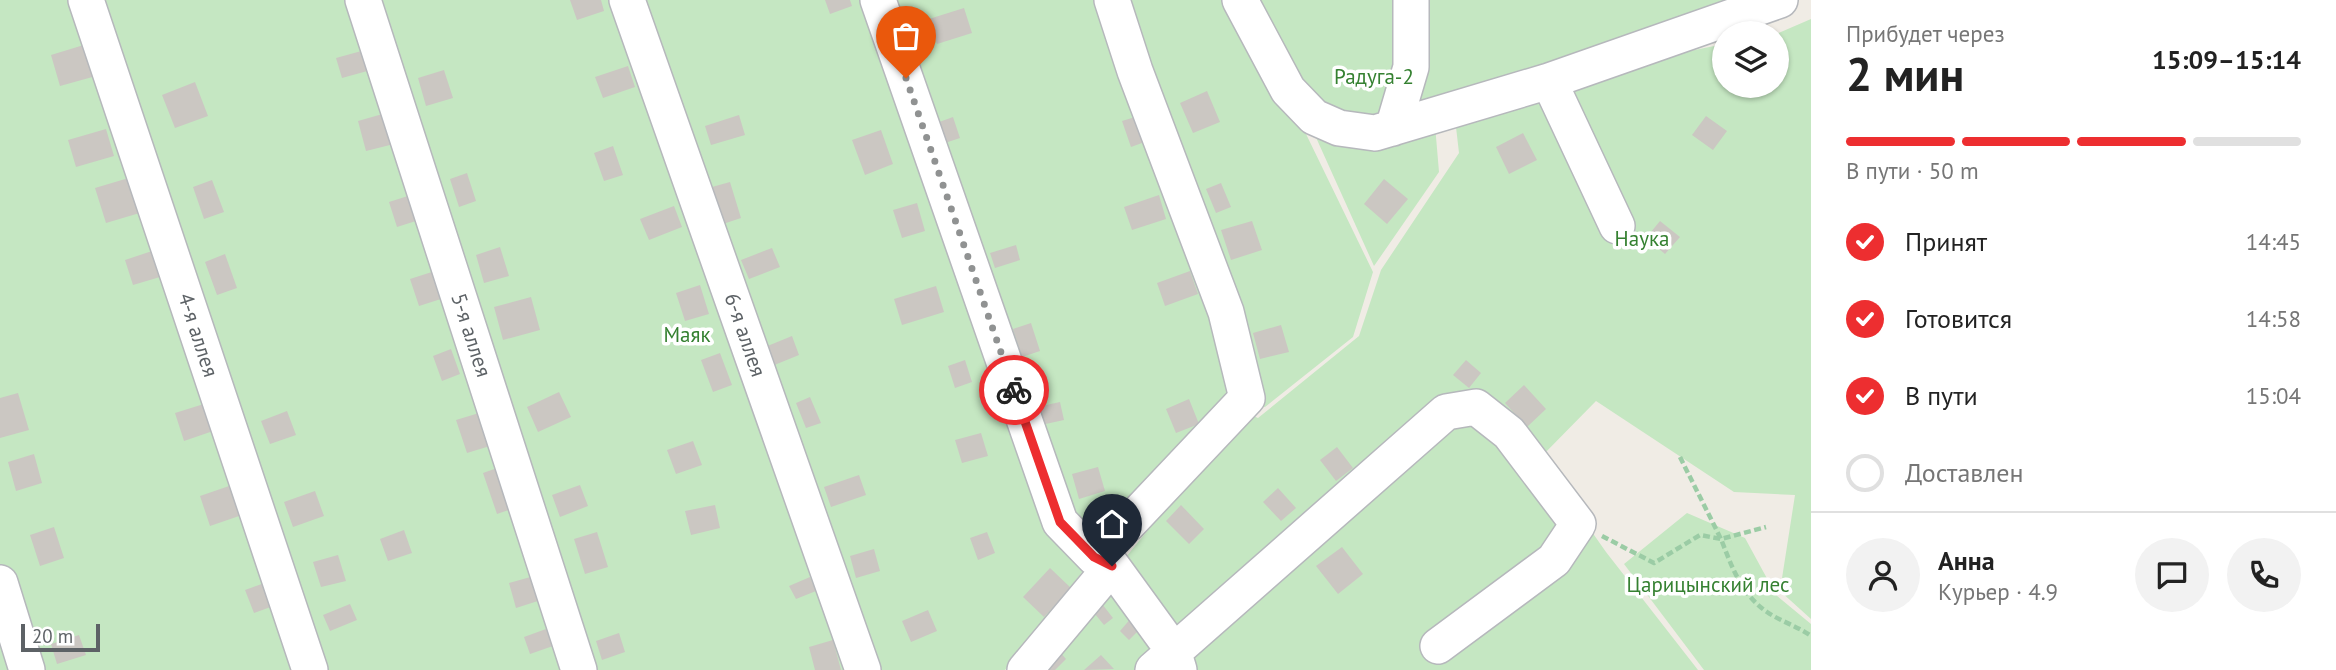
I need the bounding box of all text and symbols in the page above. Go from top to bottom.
pin [876,6,936,78]
icon: bag [887,17,925,55]
text: Прибудет через [1846,19,2005,48]
map controls [1712,21,1789,98]
button: layers [1712,21,1789,98]
text: 15:09–15:14 [2152,43,2301,76]
text: 2 мин [1846,44,1964,104]
park label: Радуга-2 [1334,63,1414,90]
text: В пути · 50 m [1846,156,1979,185]
icon: check [1846,223,1884,261]
park label: Наука [1615,225,1669,252]
text: Принят [1905,225,1987,258]
text: 14:45 [2246,227,2301,256]
street label: 4-я аллея [172,289,225,380]
street label: 5-я аллея [445,289,498,380]
street label: 6-я аллея [719,289,772,380]
icon: check [1846,300,1884,338]
text: Готовится [1905,302,2012,335]
text: 14:58 [2246,304,2301,333]
park label: Маяк [663,321,711,348]
courier [979,355,1049,425]
icon: bike [995,371,1033,409]
icon: check [1846,377,1884,415]
text: В пути [1905,379,1978,412]
text: 15:04 [2246,381,2301,410]
text: Доставлен [1905,456,2024,489]
pin [1082,494,1142,566]
icon: home [1093,505,1131,543]
button: person [1846,538,1920,612]
button: chat [2135,538,2209,612]
button: phone [2227,538,2301,612]
text: Анна [1938,544,1995,577]
park label: Царицынский лес [1627,571,1789,598]
text: Курьер · 4.9 [1938,577,2058,606]
scale bar [21,621,100,653]
text: 20 m [32,624,73,648]

